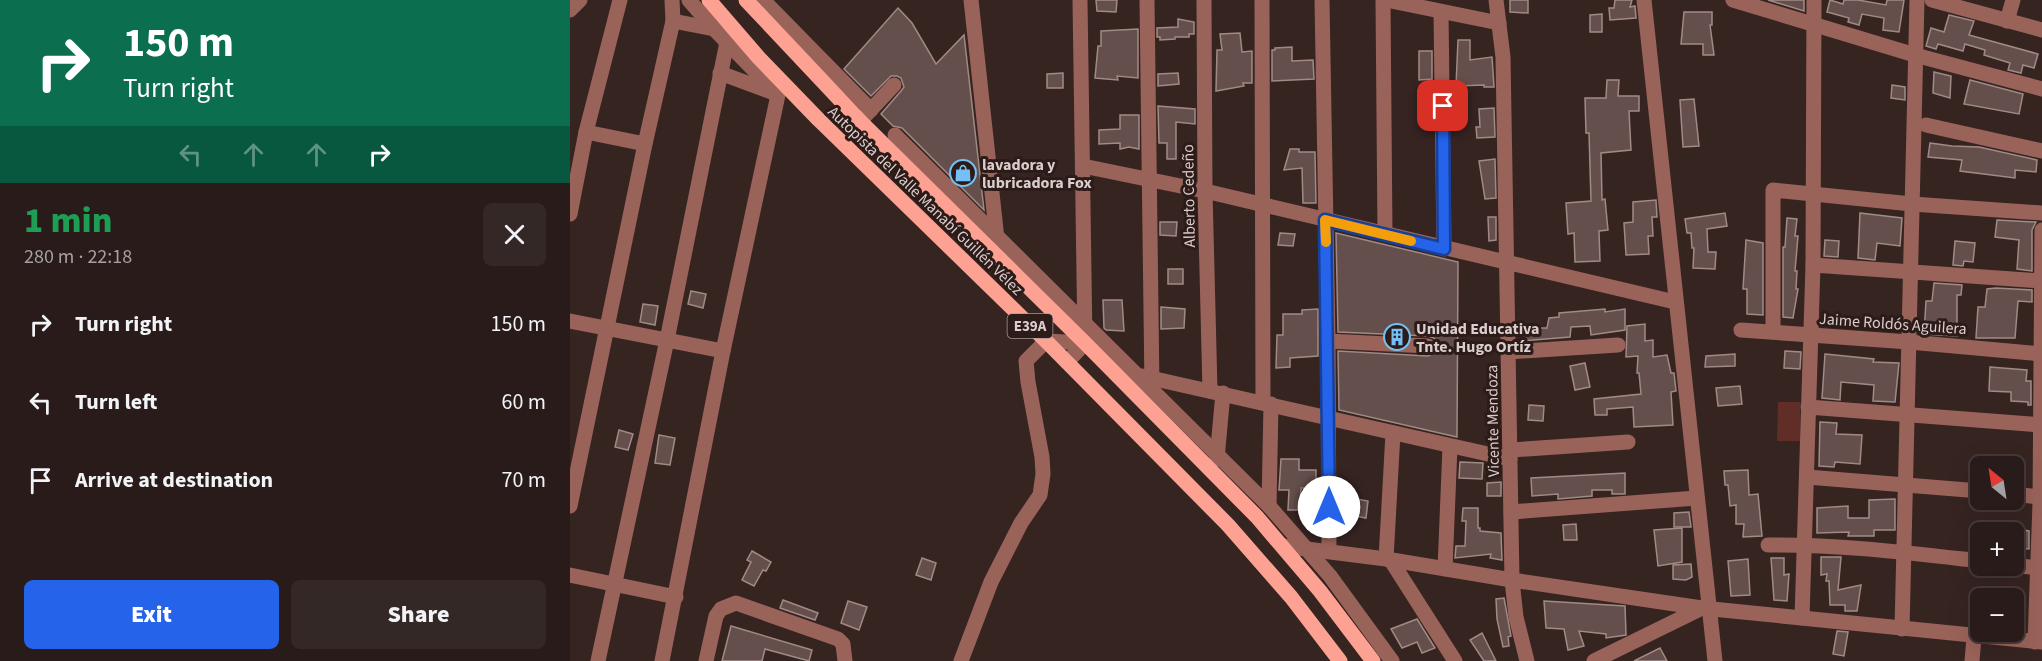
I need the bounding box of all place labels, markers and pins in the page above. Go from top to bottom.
pin [1417,80,1468,131]
place label: lavadora y lubricadora Fox [982,154,1092,194]
shop icon: lavadora y lubricadora Fox [948,158,978,188]
place label: Unidad Educativa Tnte. Hugo Ortíz [1416,318,1540,358]
building icon: Unidad Educativa Tnte. Hugo Ortíz [1382,322,1412,352]

